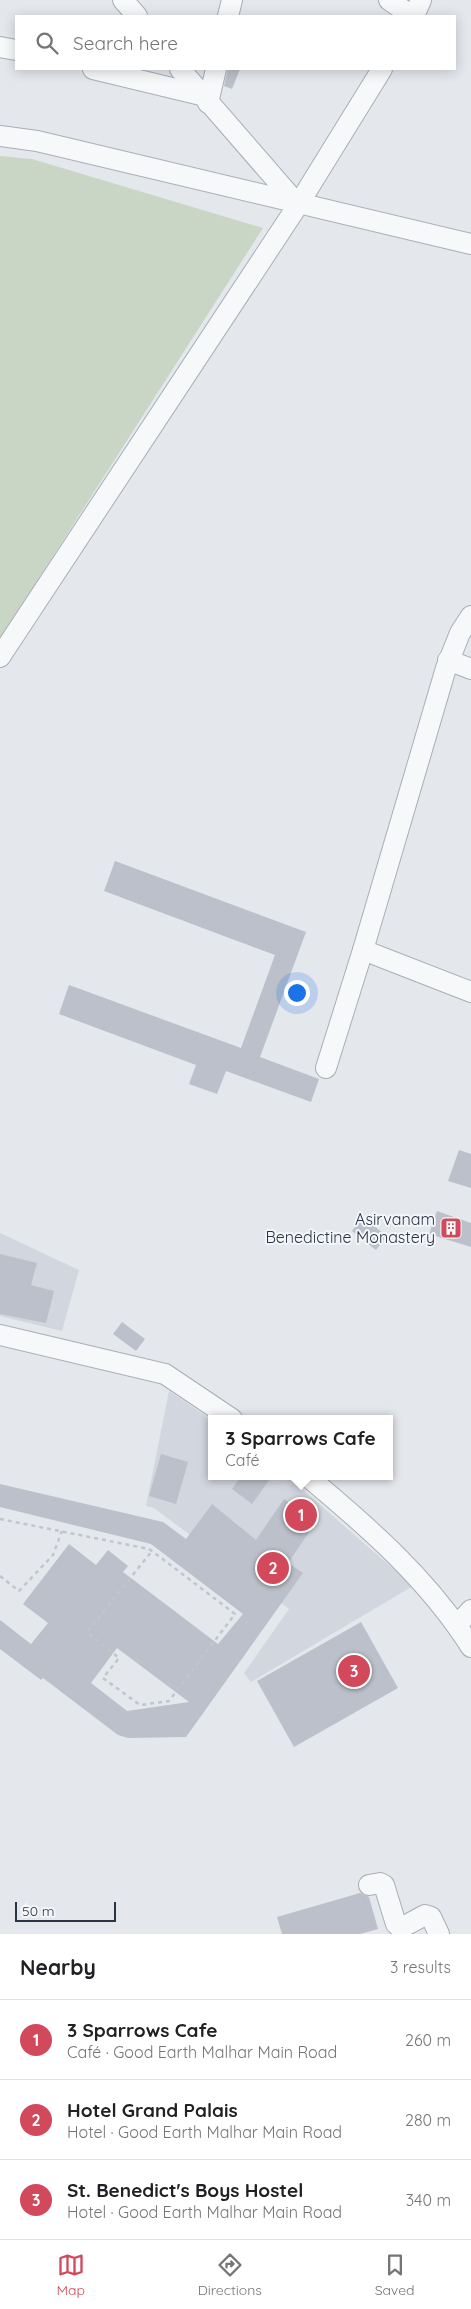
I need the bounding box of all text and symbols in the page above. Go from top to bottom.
search box [15,15,456,70]
icon: search [33,29,61,57]
text: Search here [73,31,178,55]
your location [284,980,310,1006]
place label: Asirvanam Benedictine Monastery [265,1209,435,1247]
building icon: Asirvanam Benedictine Monastery [439,1216,463,1240]
popup [208,1415,393,1480]
text: 3 Sparrows Cafe [225,1426,376,1450]
text: Café [225,1450,260,1470]
pin: 1 [285,1496,317,1534]
pin: 2 [257,1549,289,1587]
pin: 3 [338,1652,370,1690]
scale bar [15,1899,116,1922]
text: 50 m [22,1902,55,1920]
text: Nearby [20,1954,96,1980]
text: 3 results [390,1957,451,1977]
text: 3 Sparrows Cafe [67,2018,217,2042]
text: 1 [33,2030,39,2050]
text: 260 m [405,2030,451,2050]
text: Café · Good Earth Malhar Main Road [67,2042,337,2062]
text: Hotel Grand Palais [67,2098,238,2122]
text: 2 [31,2110,41,2130]
text: 280 m [405,2110,451,2130]
text: Hotel · Good Earth Malhar Main Road [67,2122,342,2142]
text: St. Benedict's Boys Hostel [67,2178,303,2202]
text: 3 [32,2190,40,2210]
text: 340 m [406,2190,451,2210]
text: Hotel · Good Earth Malhar Main Road [67,2202,342,2222]
tab: Map [56,2251,85,2299]
tab: Directions [198,2251,262,2299]
tab: Saved [375,2251,415,2299]

